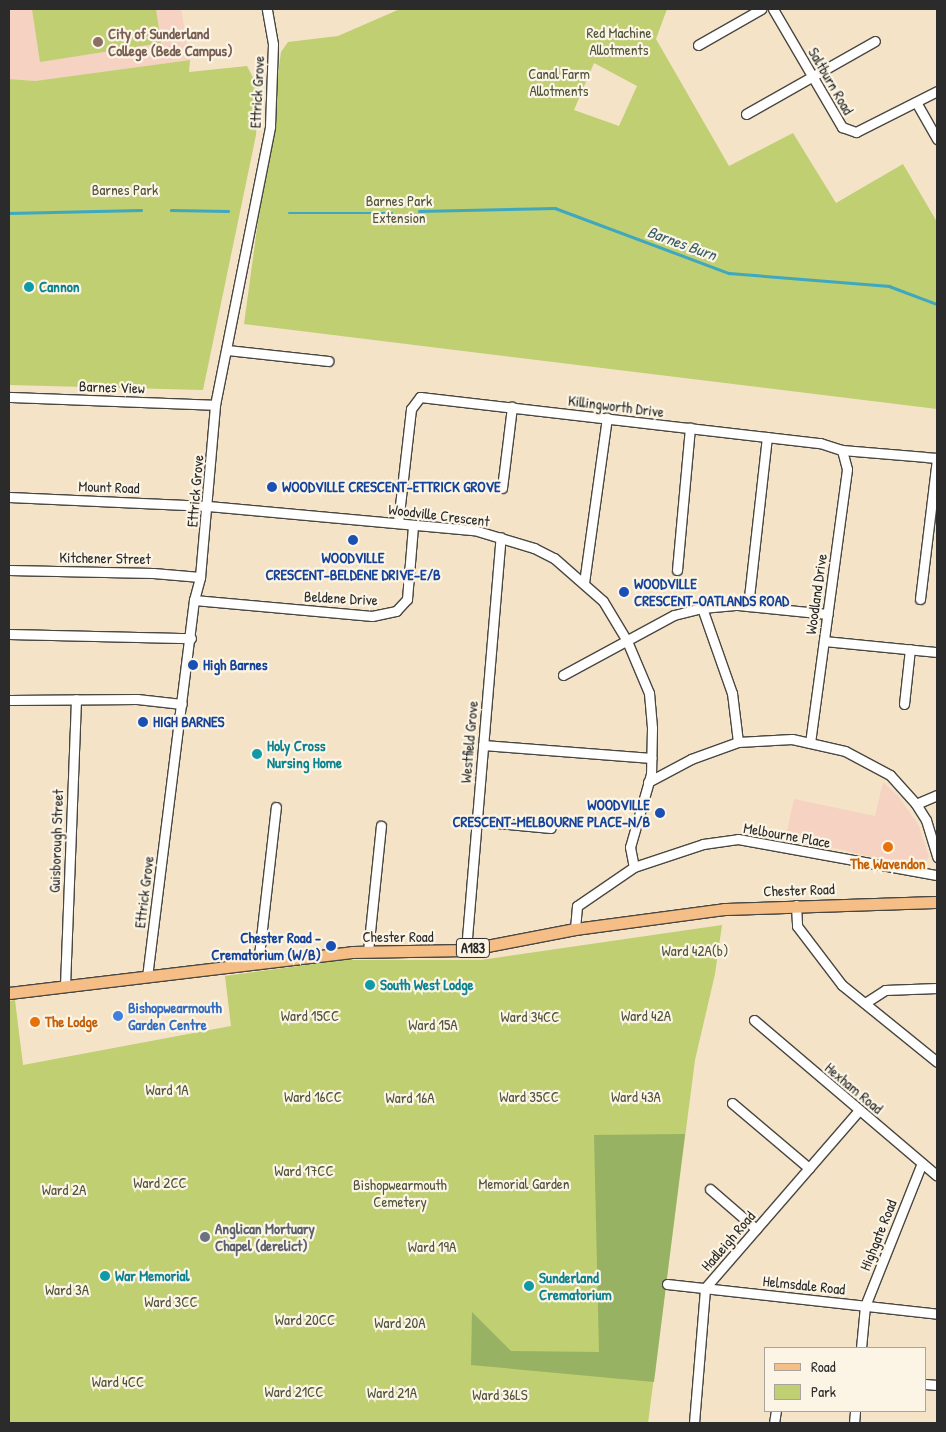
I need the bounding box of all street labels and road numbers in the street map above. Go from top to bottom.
street label: Saltburn Road [805,44,857,118]
street label: Ettrick Grove [246,55,268,129]
street label: Barnes View [79,377,145,397]
street label: Killingworth Drive [567,391,665,421]
street label: Ettrick Grove [183,454,207,528]
street label: Mount Road [78,477,140,497]
street label: Woodville Crescent [387,500,491,530]
street label: Kitchener Street [59,548,151,568]
street label: Woodland Drive [801,552,831,636]
street label: Beldene Drive [304,587,378,609]
street label: Westfield Grove [456,700,482,784]
street label: Guisborough Street [45,789,67,893]
street label: Melbourne Place [742,818,832,852]
street label: Ettrick Grove [131,855,157,929]
street label: Chester Road [763,880,835,900]
street label: Chester Road [362,928,434,946]
road number: A183 [456,936,490,960]
street label: Hexham Road [821,1059,887,1117]
street label: Highgate Road [856,1197,900,1273]
street label: Hadleigh Road [697,1208,759,1274]
street label: Helmsdale Road [762,1272,846,1298]

